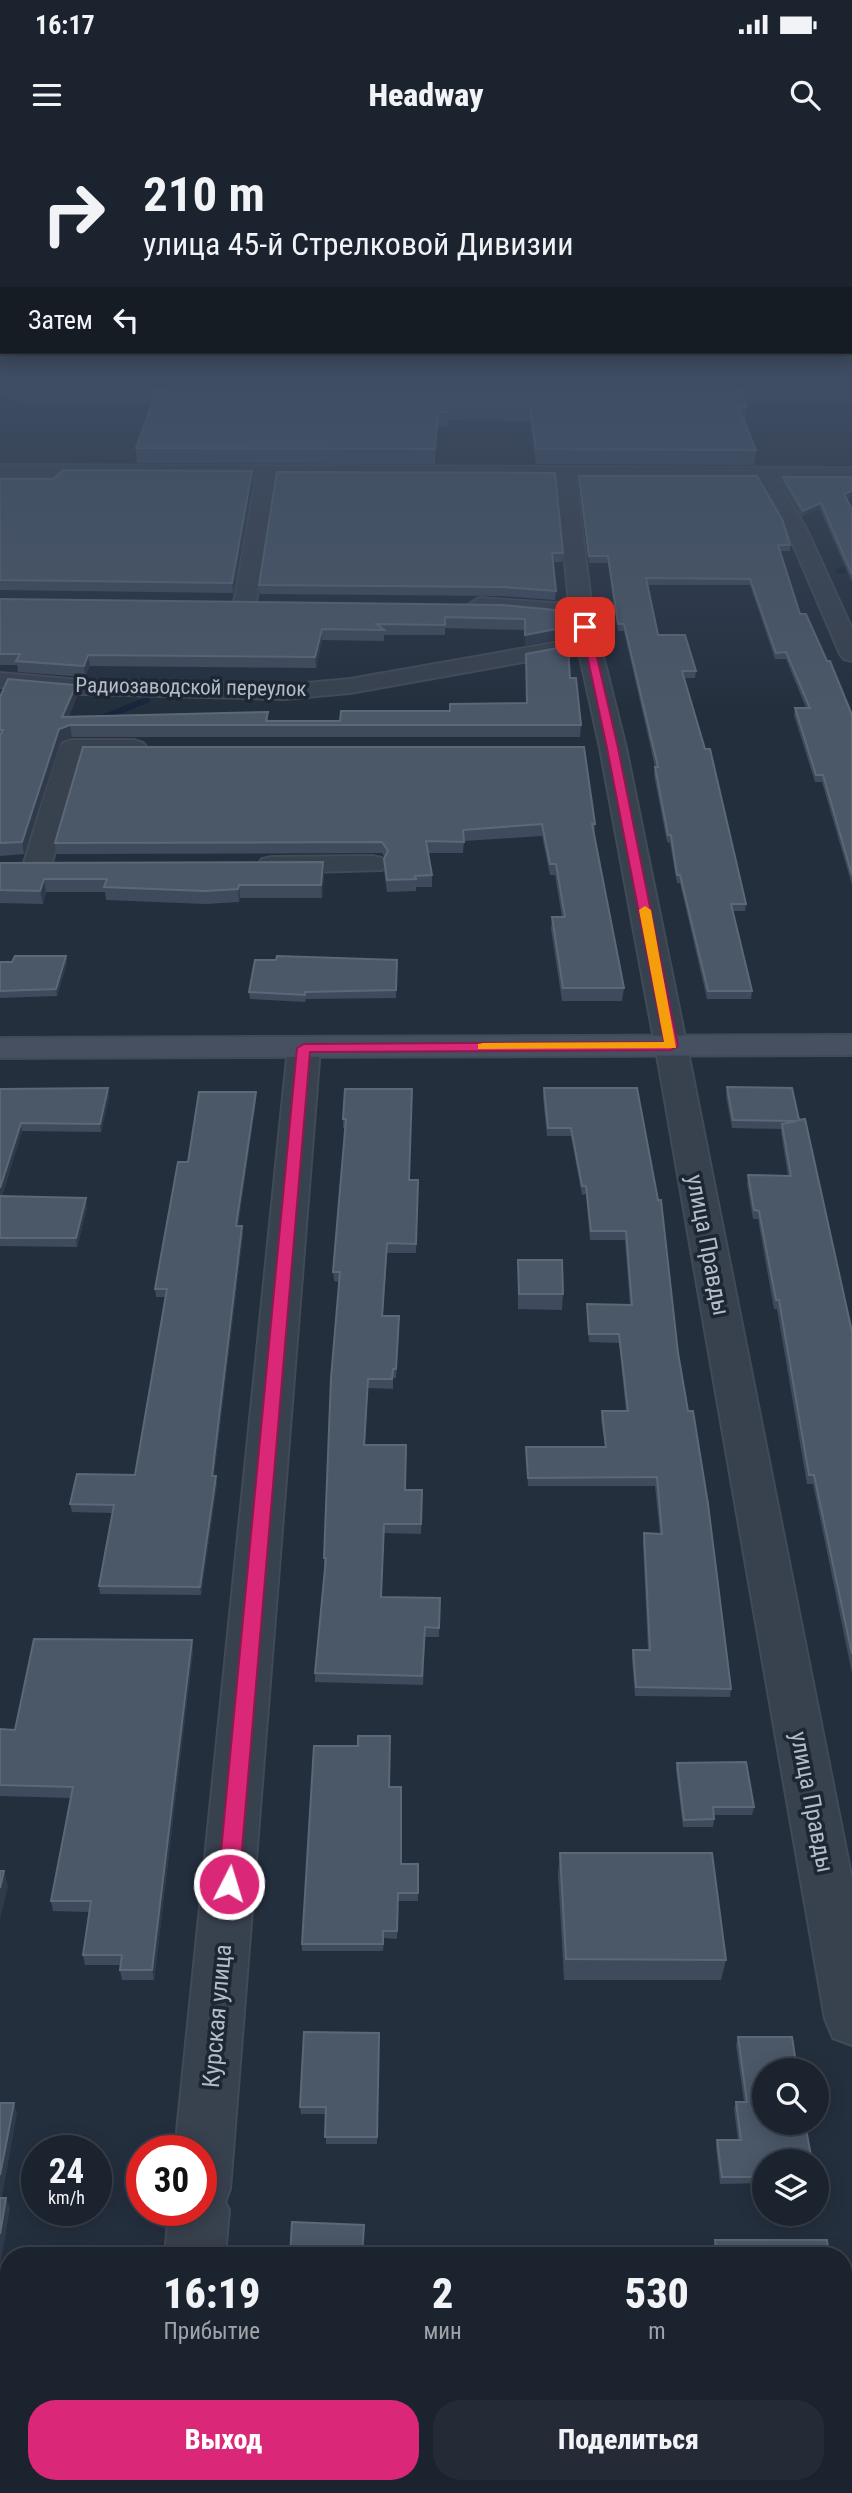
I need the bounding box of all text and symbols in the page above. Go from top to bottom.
text: 16:17 [35,10,95,40]
icon: menu [28,76,66,114]
text: Headway [368,76,484,114]
icon: search [786,76,824,114]
text: 210 m [143,166,265,223]
icon: right [28,168,119,259]
text: улица 45-й Стрелковой Дивизии [143,225,573,263]
icon: left [107,301,145,339]
text: Затем [28,305,93,335]
pin [555,597,615,657]
icon: arrive [566,608,604,646]
street label: Радиозаводской переулок [75,673,307,701]
street label: улица Правды [681,1172,735,1318]
street label: улица Правды [785,1729,839,1875]
position arrow [192,1847,266,1921]
street label: Курская улица [197,1943,237,2089]
map controls [752,2058,829,2226]
button: search [752,2058,829,2135]
speed limit sign: 30 [126,2135,217,2226]
button: layers [752,2149,829,2226]
text: 24 [49,2151,84,2192]
text: km/h [48,2187,85,2208]
text: 16:19 [163,2269,260,2318]
text: 2 [432,2269,453,2318]
text: 530 [625,2269,689,2318]
text: Прибытие [164,2318,260,2345]
text: мин [423,2318,462,2345]
text: m [648,2318,666,2345]
button: Выход [28,2400,419,2480]
button: Поделиться [433,2400,824,2480]

